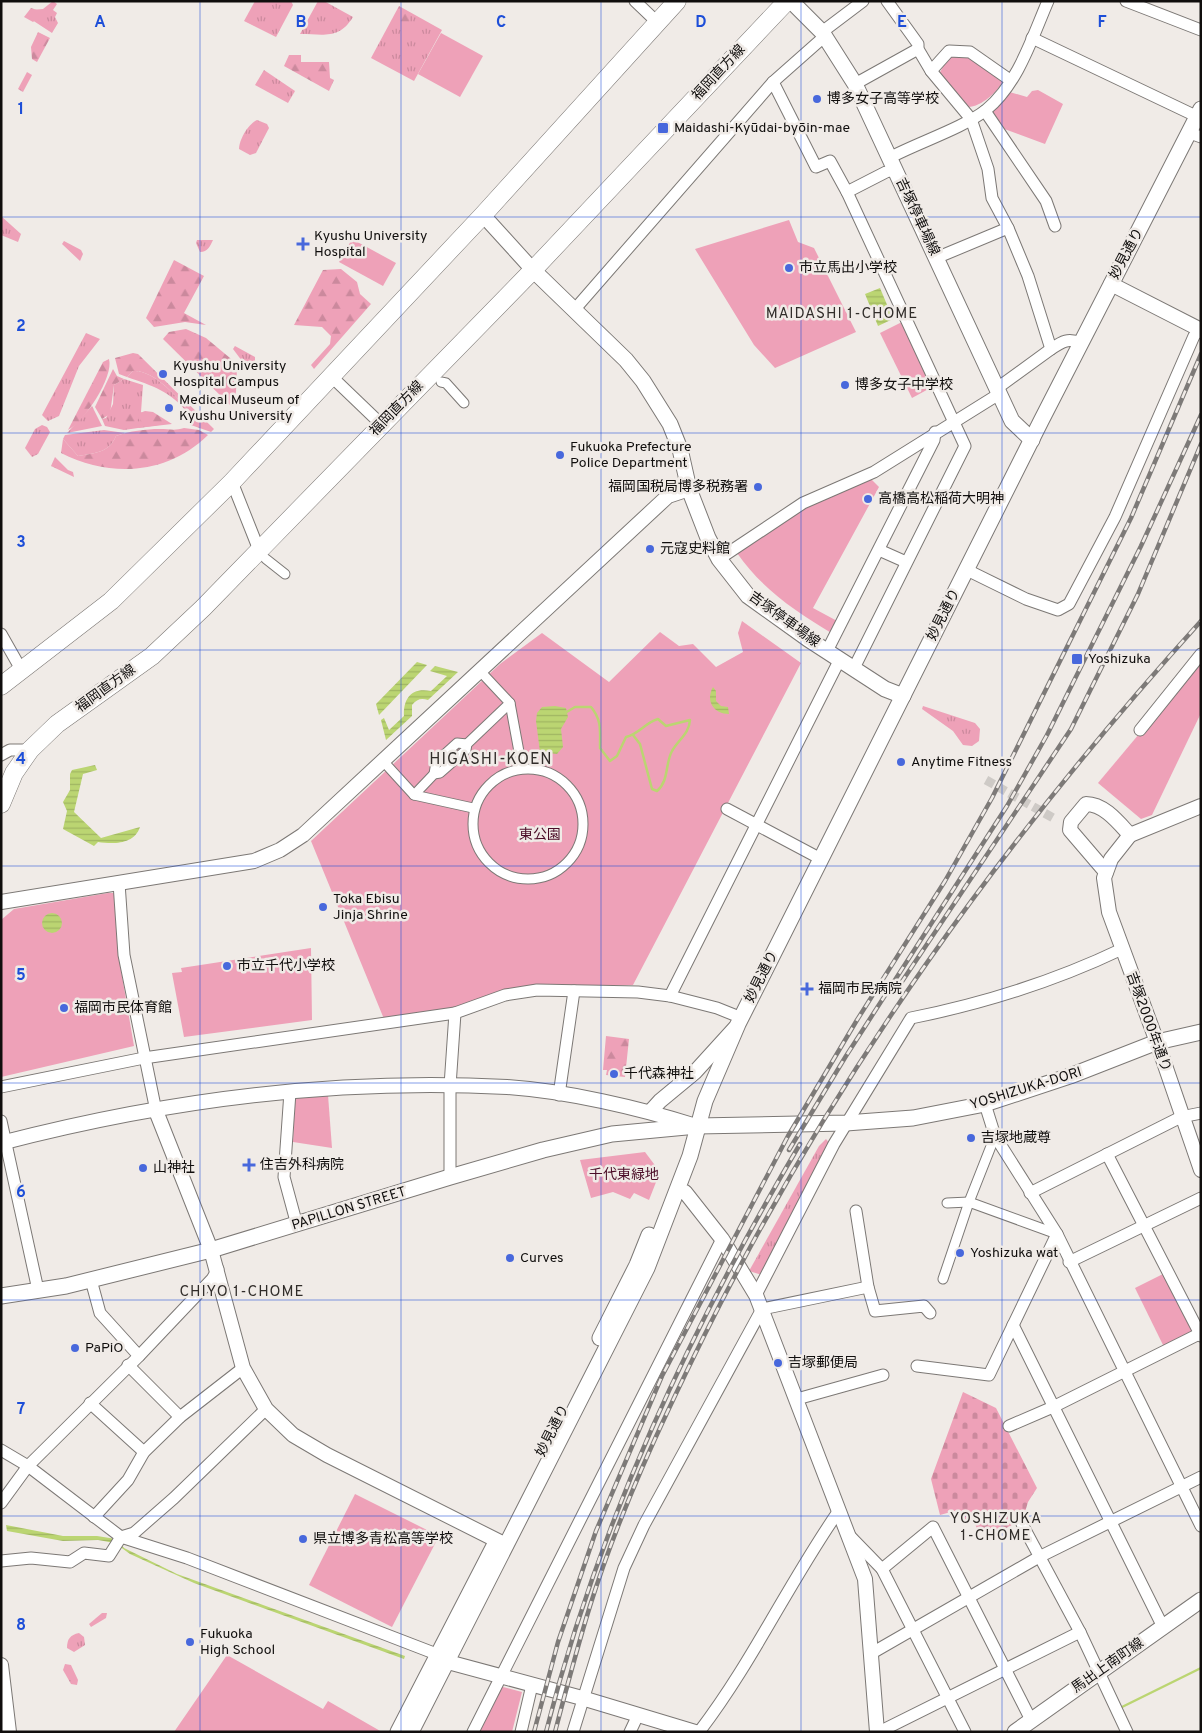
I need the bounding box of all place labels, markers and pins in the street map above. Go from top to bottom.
place label: 博多女子高等学校 [827,90,939,108]
marker: 博多女子高等学校 [811,93,823,105]
place label: Maidashi-Kyūdai-byōin-mae [674,120,850,137]
marker: Maidashi-Kyūdai-byōin-mae [656,121,670,135]
place label: Kyushu University Hospital [314,228,427,261]
marker: Kyushu University Hospital [296,237,310,251]
place label: 市立馬出小学校 [799,260,897,277]
marker: 市立馬出小学校 [783,262,795,274]
place label: Kyushu University Hospital Campus [173,358,286,391]
marker: Kyushu University Hospital Campus [157,368,169,380]
place label: 博多女子中学校 [855,376,953,394]
marker: 博多女子中学校 [839,379,851,391]
place label: Medical Museum of Kyushu University [179,392,300,425]
marker: Medical Museum of Kyushu University [163,402,175,414]
place label: Fukuoka Prefecture Police Department [570,439,692,472]
marker: Fukuoka Prefecture Police Department [554,449,566,461]
place label: 福岡国税局博多税務署 [608,478,748,496]
marker: 福岡国税局博多税務署 [752,481,764,493]
place label: 高橋高松稲荷大明神 [878,491,1004,508]
marker: 高橋高松稲荷大明神 [862,493,874,505]
place label: 元寇史料館 [660,540,730,558]
marker: 元寇史料館 [644,543,656,555]
place label: Yoshizuka [1088,651,1151,668]
marker: Yoshizuka [1070,652,1084,666]
place label: Anytime Fitness [911,754,1012,771]
marker: Anytime Fitness [895,756,907,768]
place label: Toka Ebisu Jinja Shrine [333,891,408,924]
marker: Toka Ebisu Jinja Shrine [317,901,329,913]
place label: 市立千代小学校 [237,957,335,975]
marker: 市立千代小学校 [221,960,233,972]
place label: 福岡市民病院 [818,981,902,998]
marker: 福岡市民病院 [800,982,814,996]
place label: 福岡市民体育館 [74,1000,172,1017]
marker: 福岡市民体育館 [58,1002,70,1014]
place label: 千代森神社 [624,1065,694,1083]
marker: 千代森神社 [608,1068,620,1080]
place label: 吉塚地蔵尊 [981,1130,1051,1147]
marker: 吉塚地蔵尊 [965,1132,977,1144]
place label: 住吉外科病院 [260,1156,344,1174]
marker: 住吉外科病院 [242,1158,256,1172]
place label: 山神社 [153,1160,195,1177]
marker: 山神社 [137,1162,149,1174]
place label: Yoshizuka wat [970,1245,1058,1262]
marker: Yoshizuka wat [954,1247,966,1259]
place label: Curves [520,1250,564,1267]
marker: Curves [504,1252,516,1264]
place label: PaPiO [85,1340,124,1357]
marker: PaPiO [69,1342,81,1354]
place label: 吉塚郵便局 [788,1355,858,1372]
marker: 吉塚郵便局 [772,1357,784,1369]
place label: 県立博多青松高等学校 [313,1530,453,1548]
marker: 県立博多青松高等学校 [297,1533,309,1545]
place label: Fukuoka High School [200,1626,275,1659]
marker: Fukuoka High School [184,1636,196,1648]

